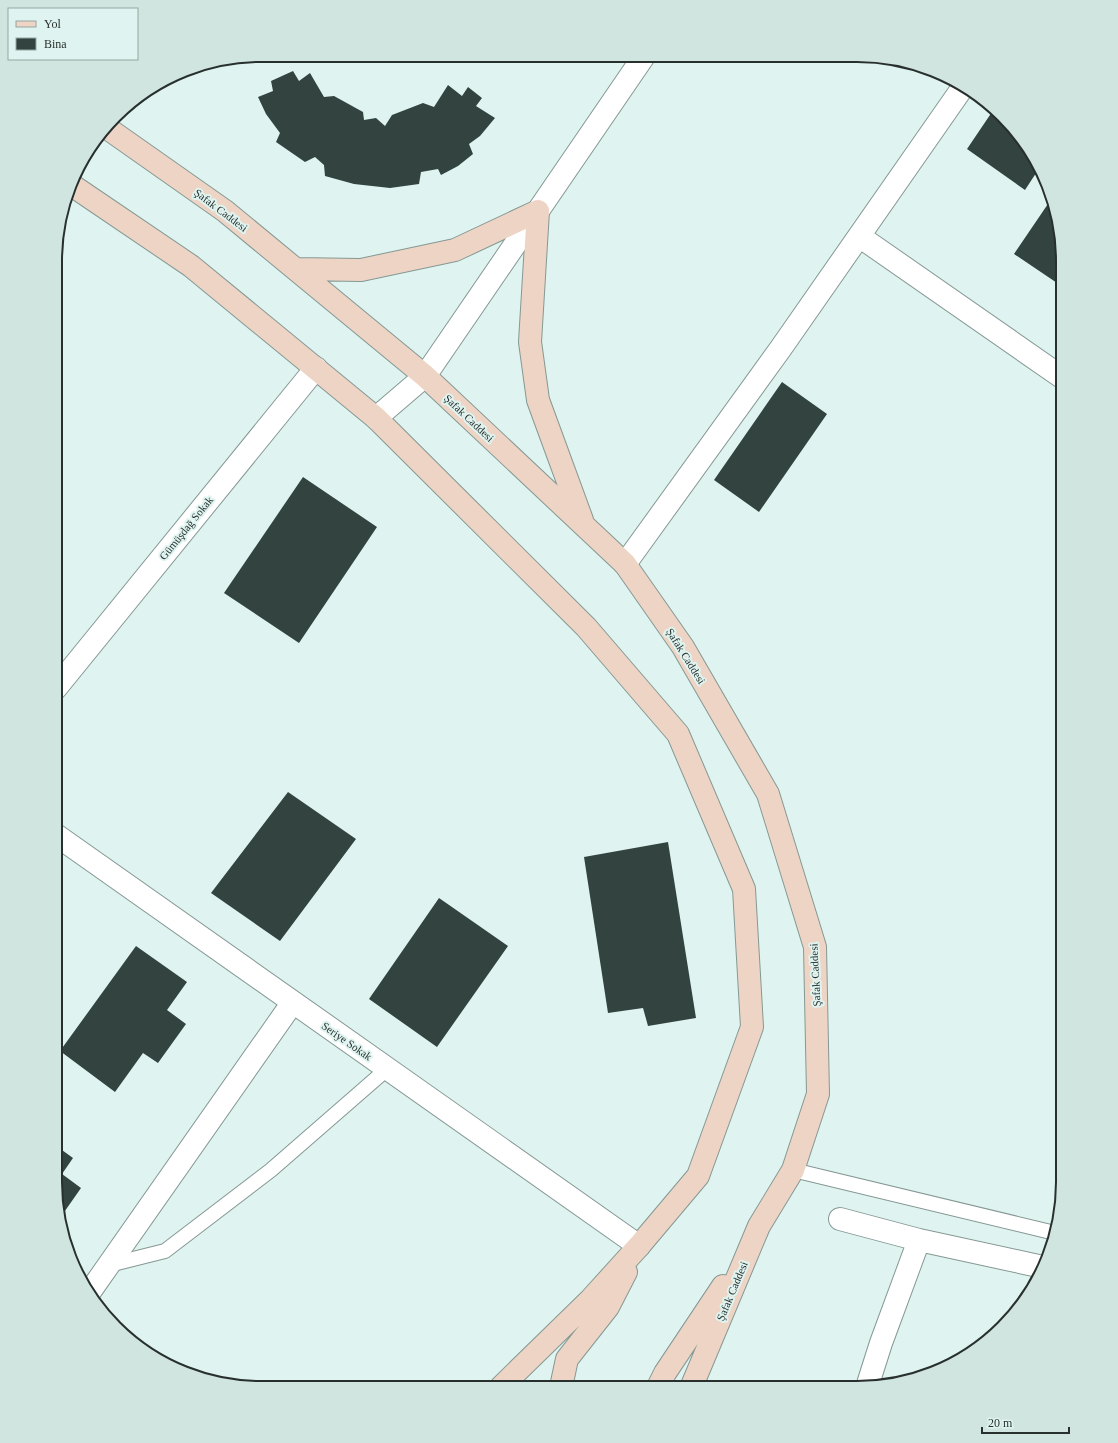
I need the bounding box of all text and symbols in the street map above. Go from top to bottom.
legend [8,8,138,60]
text: Yol [44,17,61,31]
text: Bina [44,37,67,51]
street label: Şafak Caddesi [192,186,250,234]
street label: Şafak Caddesi [442,392,496,444]
street label: Gümüşdağ Sokak [157,494,215,562]
street label: Şafak Caddesi [664,626,708,686]
street label: Şafak Caddesi [807,943,823,1007]
street label: Seriye Sokak [320,1019,375,1063]
street label: Şafak Caddesi [714,1260,750,1322]
scale bar [982,1409,1069,1435]
text: 20 m [988,1416,1013,1430]

